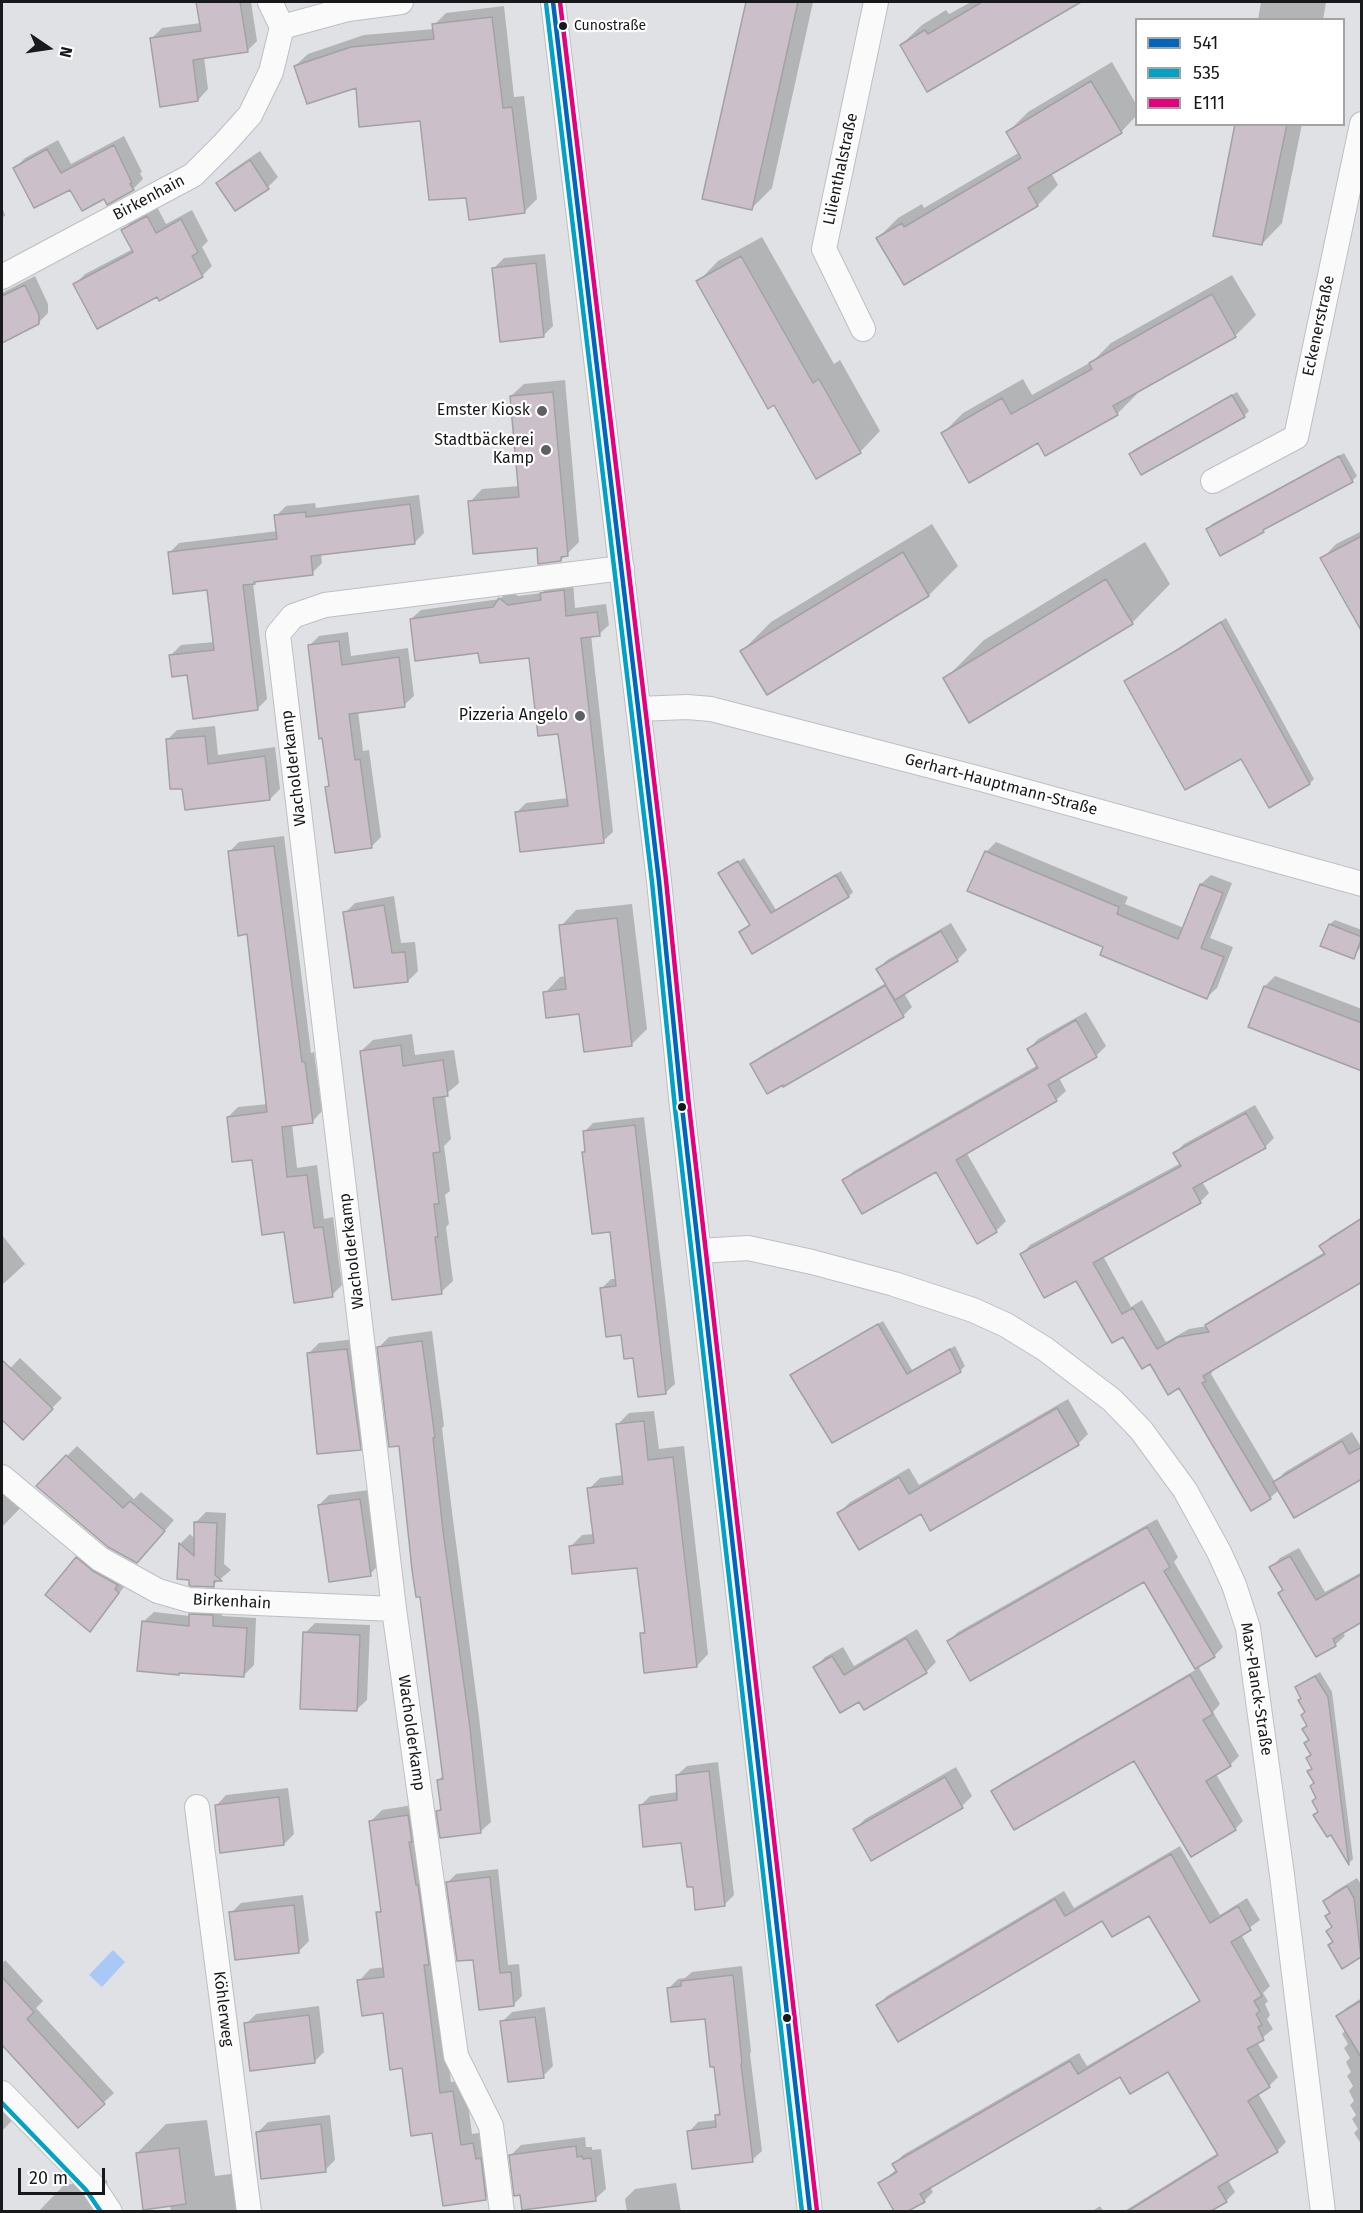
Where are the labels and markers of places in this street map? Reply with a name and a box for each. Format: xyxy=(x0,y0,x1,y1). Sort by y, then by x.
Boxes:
place label: Cunostraße xyxy=(574,18,646,34)
marker: Cunostraße xyxy=(557,20,569,32)
place label: Emster Kiosk xyxy=(437,401,530,421)
marker: Emster Kiosk xyxy=(535,404,549,418)
place label: Stadtbäckerei Kamp xyxy=(434,431,534,469)
marker: Stadtbäckerei Kamp xyxy=(539,443,553,457)
place label: Pizzeria Angelo xyxy=(459,706,568,726)
marker: Pizzeria Angelo xyxy=(573,709,587,723)
unlabelled marker xyxy=(676,1101,688,1113)
unlabelled marker xyxy=(781,2012,793,2024)

